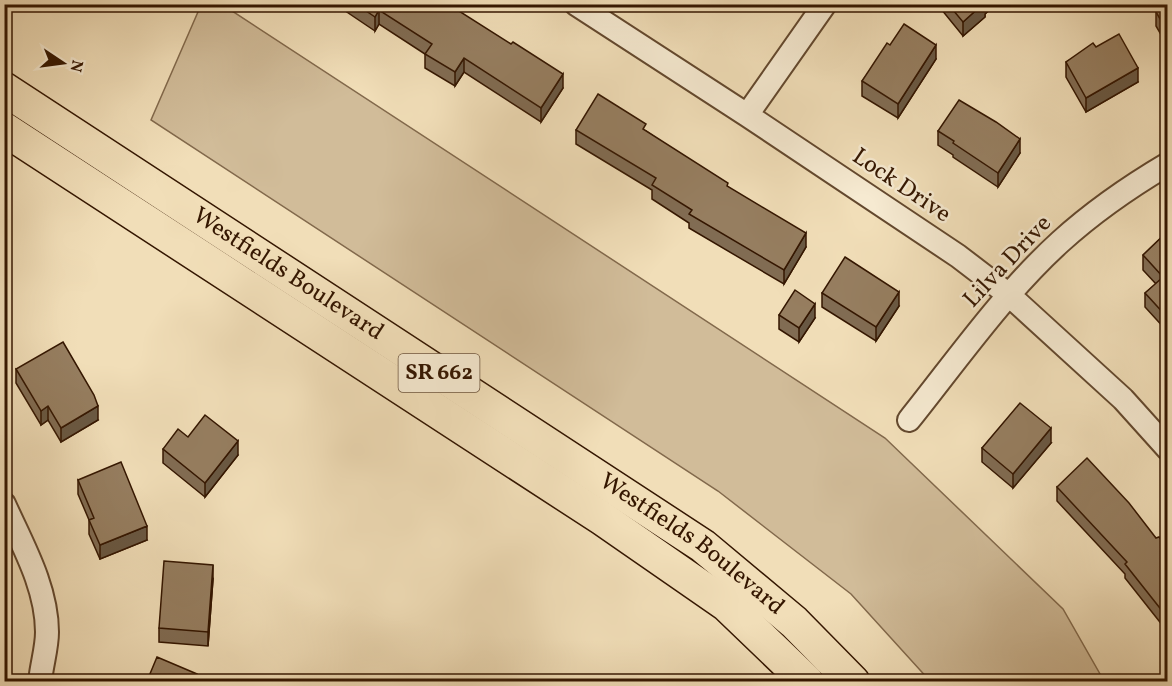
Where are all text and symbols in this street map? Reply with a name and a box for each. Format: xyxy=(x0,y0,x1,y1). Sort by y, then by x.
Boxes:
north arrow xyxy=(33,33,93,93)
text: N xyxy=(64,58,88,74)
street label: Lock Drive xyxy=(845,140,957,232)
street label: Westfields Boulevard xyxy=(185,199,390,350)
street label: Lilva Drive xyxy=(956,208,1060,316)
road number: SR 662 xyxy=(398,354,480,392)
street label: Westfields Boulevard xyxy=(592,465,791,624)

